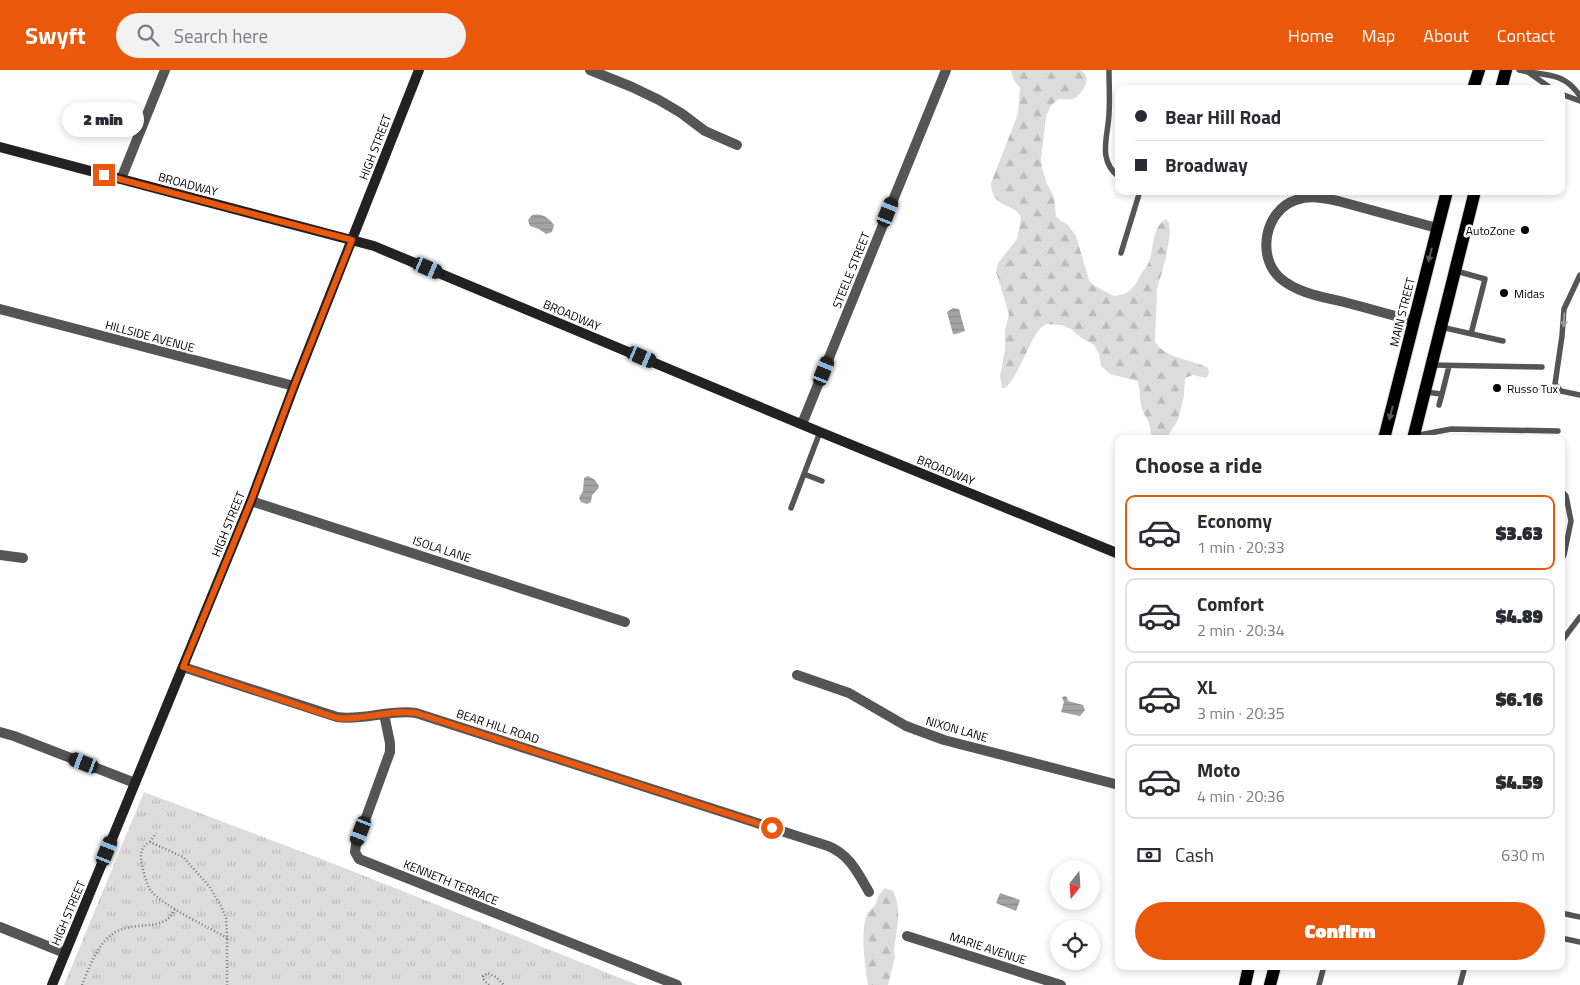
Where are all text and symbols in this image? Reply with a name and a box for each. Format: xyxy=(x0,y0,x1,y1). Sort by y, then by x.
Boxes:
search box xyxy=(116,13,466,58)
text: Swyft xyxy=(25,17,86,53)
icon: search xyxy=(134,21,162,49)
text: Search here xyxy=(174,21,268,50)
text: Home xyxy=(1288,22,1334,49)
text: Map xyxy=(1362,22,1395,49)
text: About xyxy=(1423,22,1469,49)
text: Contact xyxy=(1497,22,1555,49)
callout: 2 min xyxy=(63,102,145,138)
text: Bear Hill Road xyxy=(1165,102,1281,131)
text: 2 min xyxy=(83,107,123,131)
street label: HIGH STREET xyxy=(354,111,396,183)
text: Broadway xyxy=(1165,150,1248,179)
route end xyxy=(93,164,115,186)
street label: BROADWAY xyxy=(156,167,220,201)
car xyxy=(875,195,900,229)
place label: AutoZone xyxy=(1466,221,1515,240)
marker: AutoZone xyxy=(1519,224,1531,236)
street label: STEELE STREET xyxy=(827,228,875,311)
one-way arrow xyxy=(1426,248,1434,263)
car xyxy=(411,255,444,281)
street label: MAIN STREET xyxy=(1384,275,1420,349)
place label: Midas xyxy=(1514,284,1545,303)
marker: Midas xyxy=(1498,287,1510,299)
street label: BROADWAY xyxy=(540,294,604,336)
one-way arrow xyxy=(1559,313,1567,329)
street label: HILLSIDE AVENUE xyxy=(103,315,197,357)
car xyxy=(625,344,658,370)
car xyxy=(811,354,836,388)
place label: Russo Tux xyxy=(1507,379,1559,398)
marker: Russo Tux xyxy=(1491,382,1503,394)
one-way arrow xyxy=(1387,406,1395,421)
text: Choose a ride xyxy=(1135,448,1262,482)
street label: BROADWAY xyxy=(914,450,978,490)
street label: HIGH STREET xyxy=(206,488,250,560)
text: Economy xyxy=(1197,506,1272,535)
icon: car xyxy=(1137,510,1182,555)
text: $3.63 xyxy=(1496,518,1543,547)
street label: ISOLA LANE xyxy=(410,531,474,568)
text: 1 min · 20:33 xyxy=(1197,535,1285,559)
text: Comfort xyxy=(1197,589,1264,618)
icon: car xyxy=(1137,593,1182,638)
text: $4.89 xyxy=(1496,601,1543,630)
text: 2 min · 20:34 xyxy=(1197,618,1285,642)
text: XL xyxy=(1197,672,1217,701)
icon: car xyxy=(1137,676,1182,721)
text: $6.16 xyxy=(1496,684,1543,713)
text: 3 min · 20:35 xyxy=(1197,701,1285,725)
street label: BEAR HILL ROAD xyxy=(454,704,542,748)
street label: NIXON LANE xyxy=(924,711,991,747)
car xyxy=(67,751,100,775)
text: Moto xyxy=(1197,755,1240,784)
icon: car xyxy=(1137,759,1182,804)
text: $4.59 xyxy=(1496,767,1543,796)
text: 4 min · 20:36 xyxy=(1197,784,1285,808)
car xyxy=(348,814,373,848)
route start xyxy=(761,817,783,839)
car xyxy=(94,834,119,868)
text: Cash xyxy=(1175,840,1214,869)
icon: cash xyxy=(1135,841,1163,869)
text: 630 m xyxy=(1501,843,1545,867)
street label: KENNETH TERRACE xyxy=(401,854,502,910)
north arrow xyxy=(1050,860,1100,910)
map controls xyxy=(1050,860,1100,970)
street label: HIGH STREET xyxy=(46,877,90,948)
button: Confirm xyxy=(1135,902,1545,960)
button: locate xyxy=(1050,920,1100,970)
street label: MARIE AVENUE xyxy=(947,927,1029,969)

